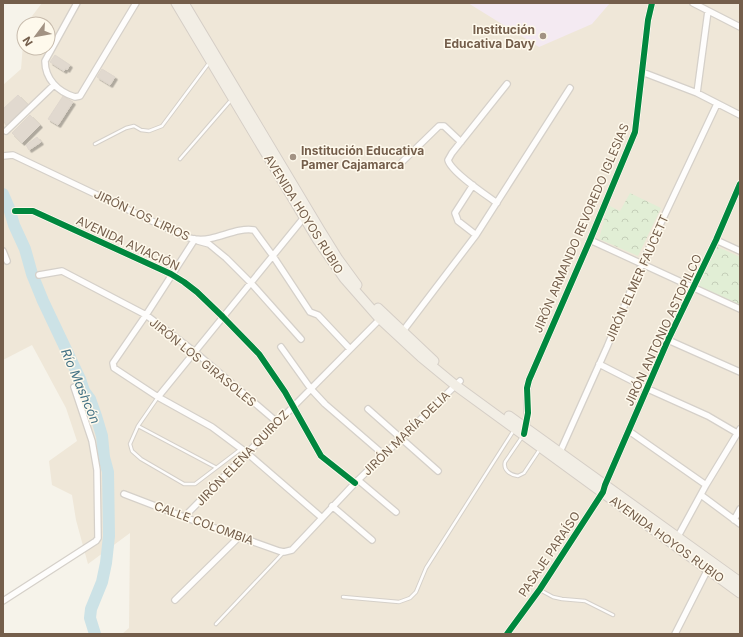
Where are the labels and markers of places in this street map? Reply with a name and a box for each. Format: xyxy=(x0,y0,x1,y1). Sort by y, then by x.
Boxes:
place label: Institución Educativa Davy xyxy=(444,22,536,51)
marker: Institución Educativa Davy xyxy=(538,31,548,41)
place label: Institución Educativa Pamer Cajamarca xyxy=(301,143,424,172)
marker: Institución Educativa Pamer Cajamarca xyxy=(288,152,298,162)

